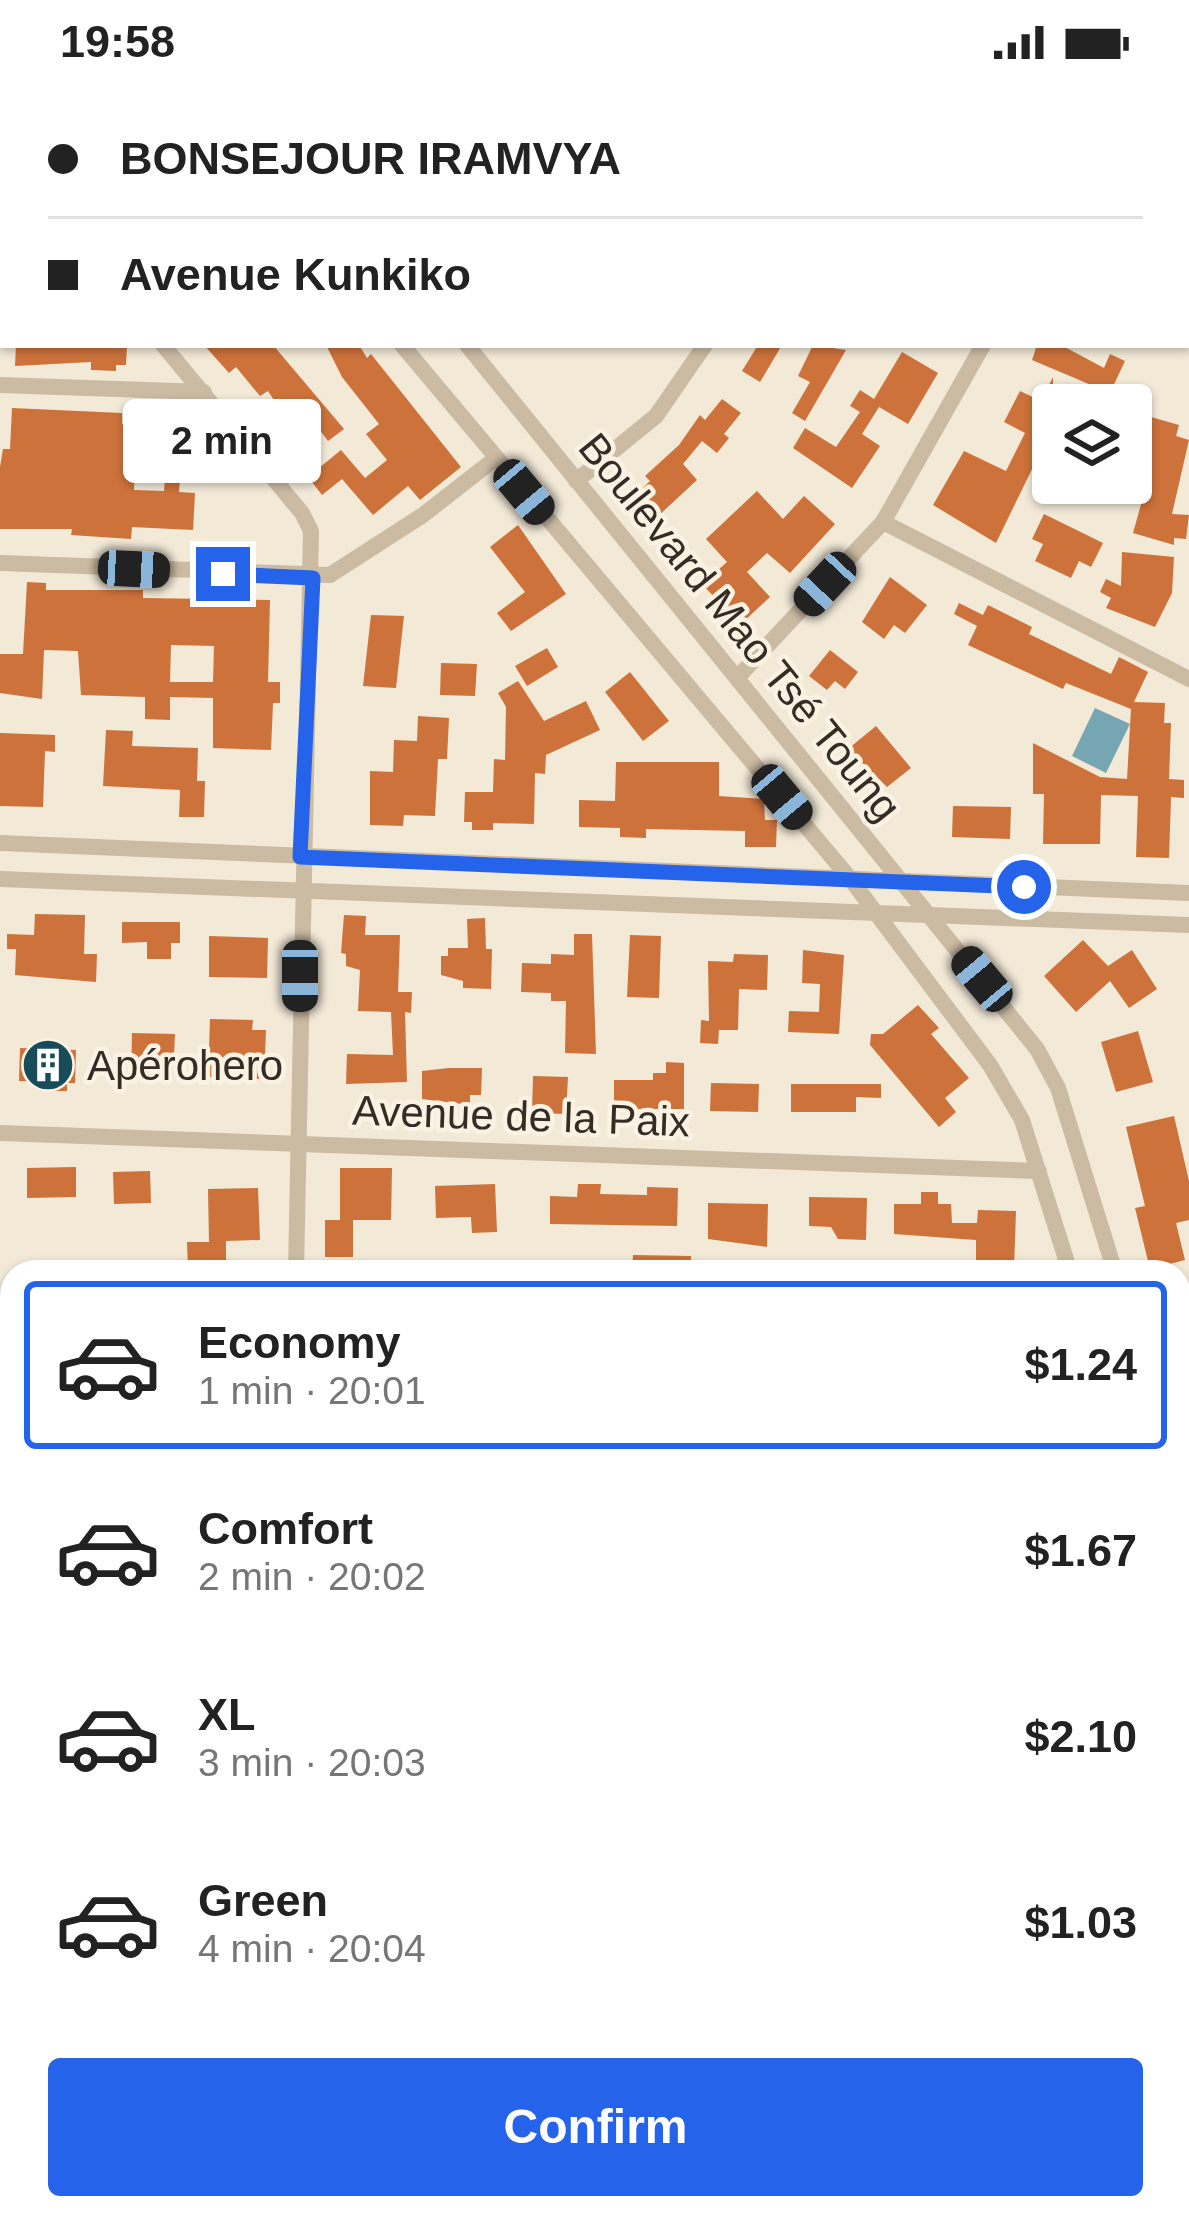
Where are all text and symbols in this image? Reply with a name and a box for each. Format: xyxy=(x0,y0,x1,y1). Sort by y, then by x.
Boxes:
text: 19:58 xyxy=(60,16,175,67)
text: BONSEJOUR IRAMVYA xyxy=(120,133,621,184)
text: Avenue Kunkiko xyxy=(120,249,471,300)
map controls xyxy=(1032,384,1152,504)
button: layers xyxy=(1032,384,1152,504)
callout: 2 min xyxy=(124,400,322,484)
text: 2 min xyxy=(171,419,273,462)
street label: Boulevard Mao Tsé Toung xyxy=(569,424,911,830)
car xyxy=(487,453,561,531)
car xyxy=(787,545,863,623)
route end xyxy=(196,547,250,601)
car xyxy=(97,549,171,589)
car xyxy=(745,758,819,836)
route start xyxy=(997,860,1051,914)
car xyxy=(282,940,318,1012)
car xyxy=(945,940,1019,1018)
building icon: Apérohero xyxy=(20,1037,76,1093)
place label: Apérohero xyxy=(87,1042,283,1089)
street label: Avenue de la Paix xyxy=(351,1087,691,1145)
icon: car xyxy=(54,1311,162,1419)
text: Economy xyxy=(198,1317,401,1368)
text: $1.24 xyxy=(1024,1339,1137,1390)
text: 1 min · 20:01 xyxy=(198,1369,426,1412)
icon: car xyxy=(54,1497,162,1605)
text: Comfort xyxy=(198,1503,373,1554)
text: $1.67 xyxy=(1024,1525,1137,1576)
text: 2 min · 20:02 xyxy=(198,1555,426,1598)
icon: car xyxy=(54,1683,162,1791)
text: XL xyxy=(198,1689,256,1740)
text: $2.10 xyxy=(1024,1711,1137,1762)
text: 3 min · 20:03 xyxy=(198,1741,426,1784)
icon: car xyxy=(54,1869,162,1977)
text: Green xyxy=(198,1875,328,1926)
text: $1.03 xyxy=(1024,1897,1137,1948)
text: 4 min · 20:04 xyxy=(198,1927,426,1970)
button: Confirm xyxy=(48,2058,1143,2196)

